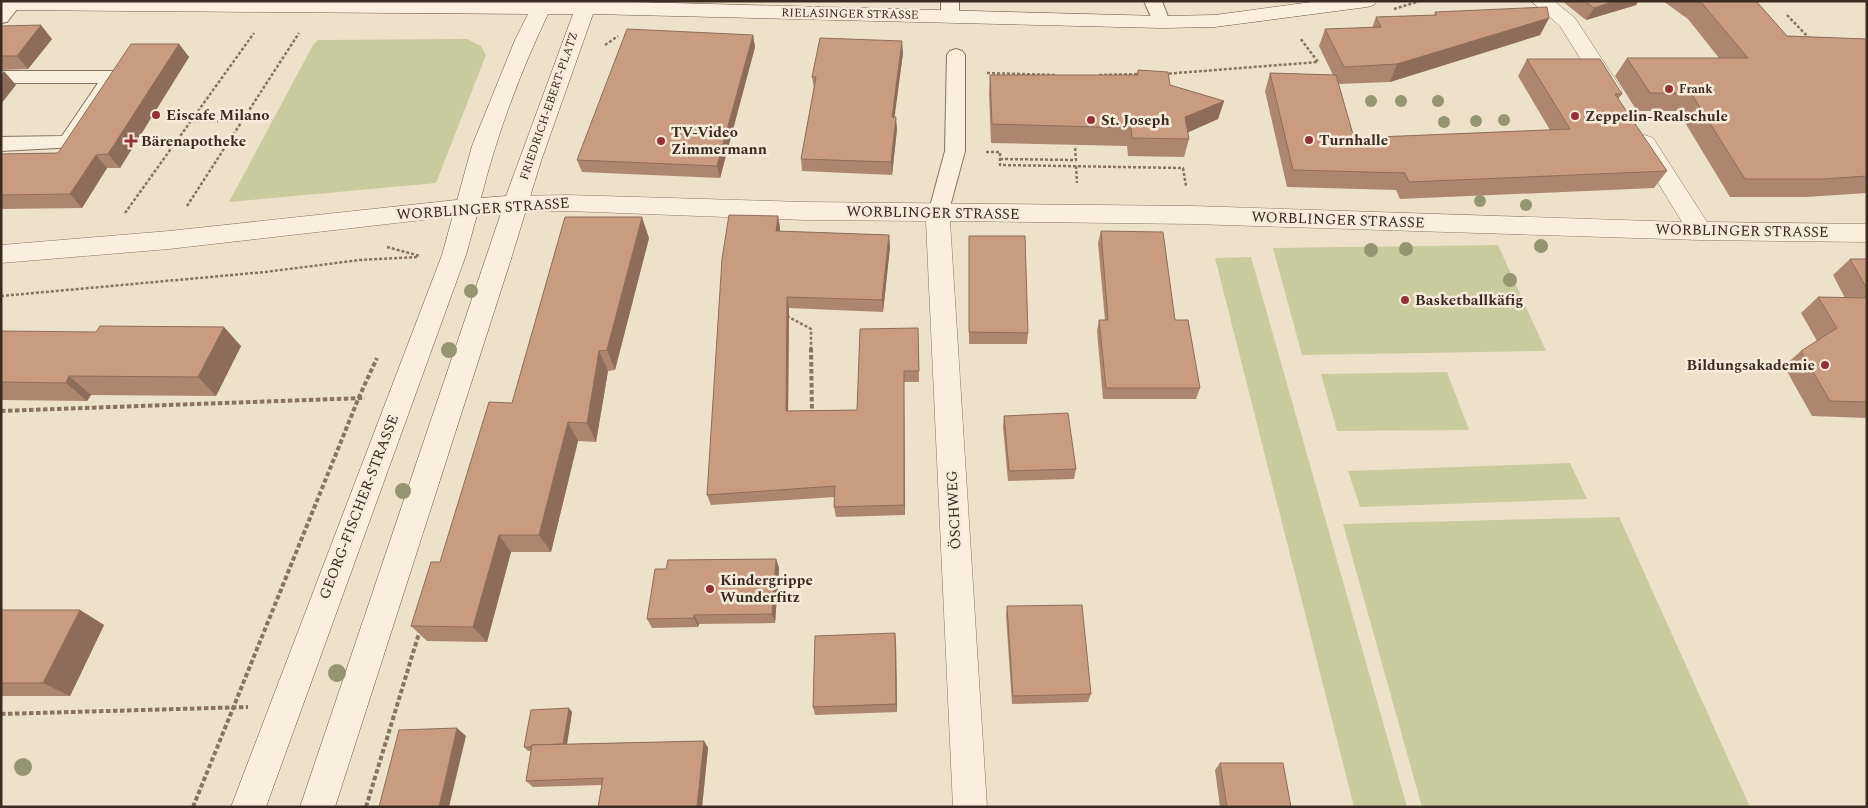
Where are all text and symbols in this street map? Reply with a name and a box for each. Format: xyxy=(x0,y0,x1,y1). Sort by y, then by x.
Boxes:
street label: RIELASINGER STRASSE xyxy=(781,3,919,25)
street label: FRIEDRICH-EBERT-PLATZ xyxy=(515,29,583,183)
place label: Frank xyxy=(1679,80,1713,99)
marker: Frank xyxy=(1663,83,1675,95)
place label: Eiscafe Milano xyxy=(166,104,269,127)
place label: Zeppelin-Realschule xyxy=(1585,105,1728,128)
marker: Eiscafe Milano xyxy=(150,109,162,121)
place label: St. Joseph xyxy=(1101,109,1170,132)
marker: Zeppelin-Realschule xyxy=(1569,110,1581,122)
marker: St. Joseph xyxy=(1085,114,1097,126)
place label: TV-Video Zimmermann xyxy=(671,121,767,161)
place label: Turnhalle xyxy=(1319,129,1388,152)
place label: Bärenapotheke xyxy=(141,130,246,153)
marker: Turnhalle xyxy=(1303,134,1315,146)
marker: Bärenapotheke xyxy=(125,135,137,147)
marker: TV-Video Zimmermann xyxy=(655,135,667,147)
street label: WORBLINGER STRASSE xyxy=(396,191,570,227)
street label: WORBLINGER STRASSE xyxy=(846,200,1020,226)
street label: WORBLINGER STRASSE xyxy=(1251,205,1425,235)
street label: WORBLINGER STRASSE xyxy=(1655,218,1829,244)
place label: Basketballkäfig xyxy=(1415,289,1523,312)
marker: Basketballkäfig xyxy=(1399,294,1411,306)
place label: Bildungsakademie xyxy=(1687,354,1815,377)
marker: Bildungsakademie xyxy=(1819,359,1831,371)
street label: GEORG-FISCHER-STRASSE xyxy=(313,411,405,603)
street label: ÖSCHWEG xyxy=(940,470,968,550)
place label: Kindergrippe Wunderfitz xyxy=(720,569,813,609)
marker: Kindergrippe Wunderfitz xyxy=(704,583,716,595)

